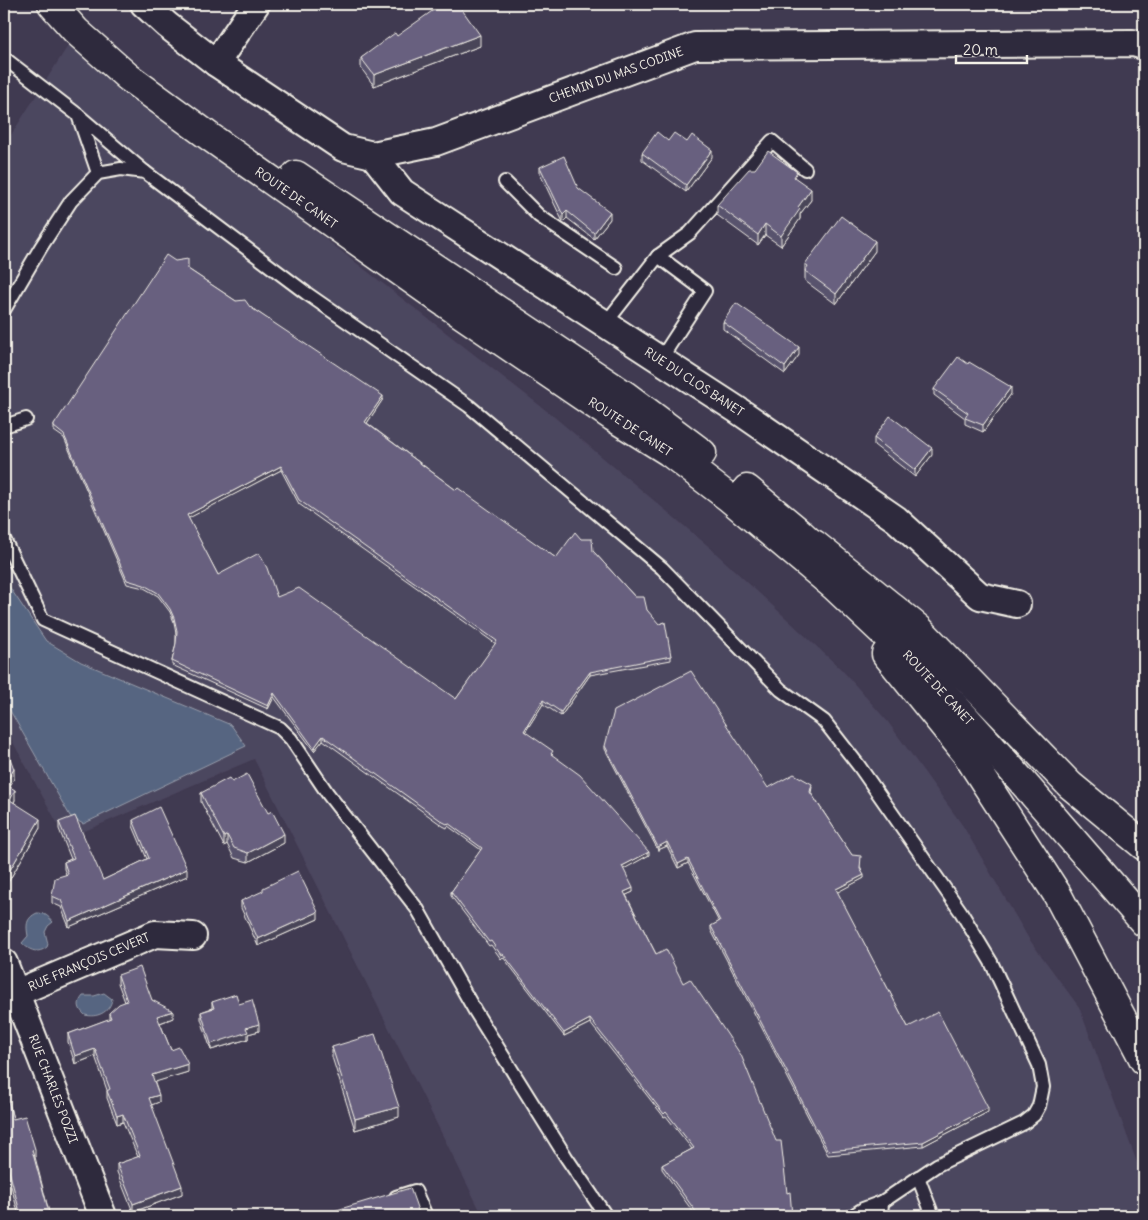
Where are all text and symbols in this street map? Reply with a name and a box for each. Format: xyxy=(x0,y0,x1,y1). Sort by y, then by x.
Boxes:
scale bar xyxy=(956,32,1027,64)
text: 20 m xyxy=(963,40,998,59)
street label: CHEMIN DU MAS CODINE xyxy=(547,43,685,106)
street label: ROUTE DE CANET xyxy=(252,164,340,232)
street label: RUE DU CLOS BANET xyxy=(642,344,747,419)
street label: ROUTE DE CANET xyxy=(586,394,675,459)
street label: ROUTE DE CANET xyxy=(900,647,977,728)
street label: RUE FRANÇOIS CEVERT xyxy=(26,929,152,994)
street label: RUE CHARLES POZZI xyxy=(26,1032,81,1146)

